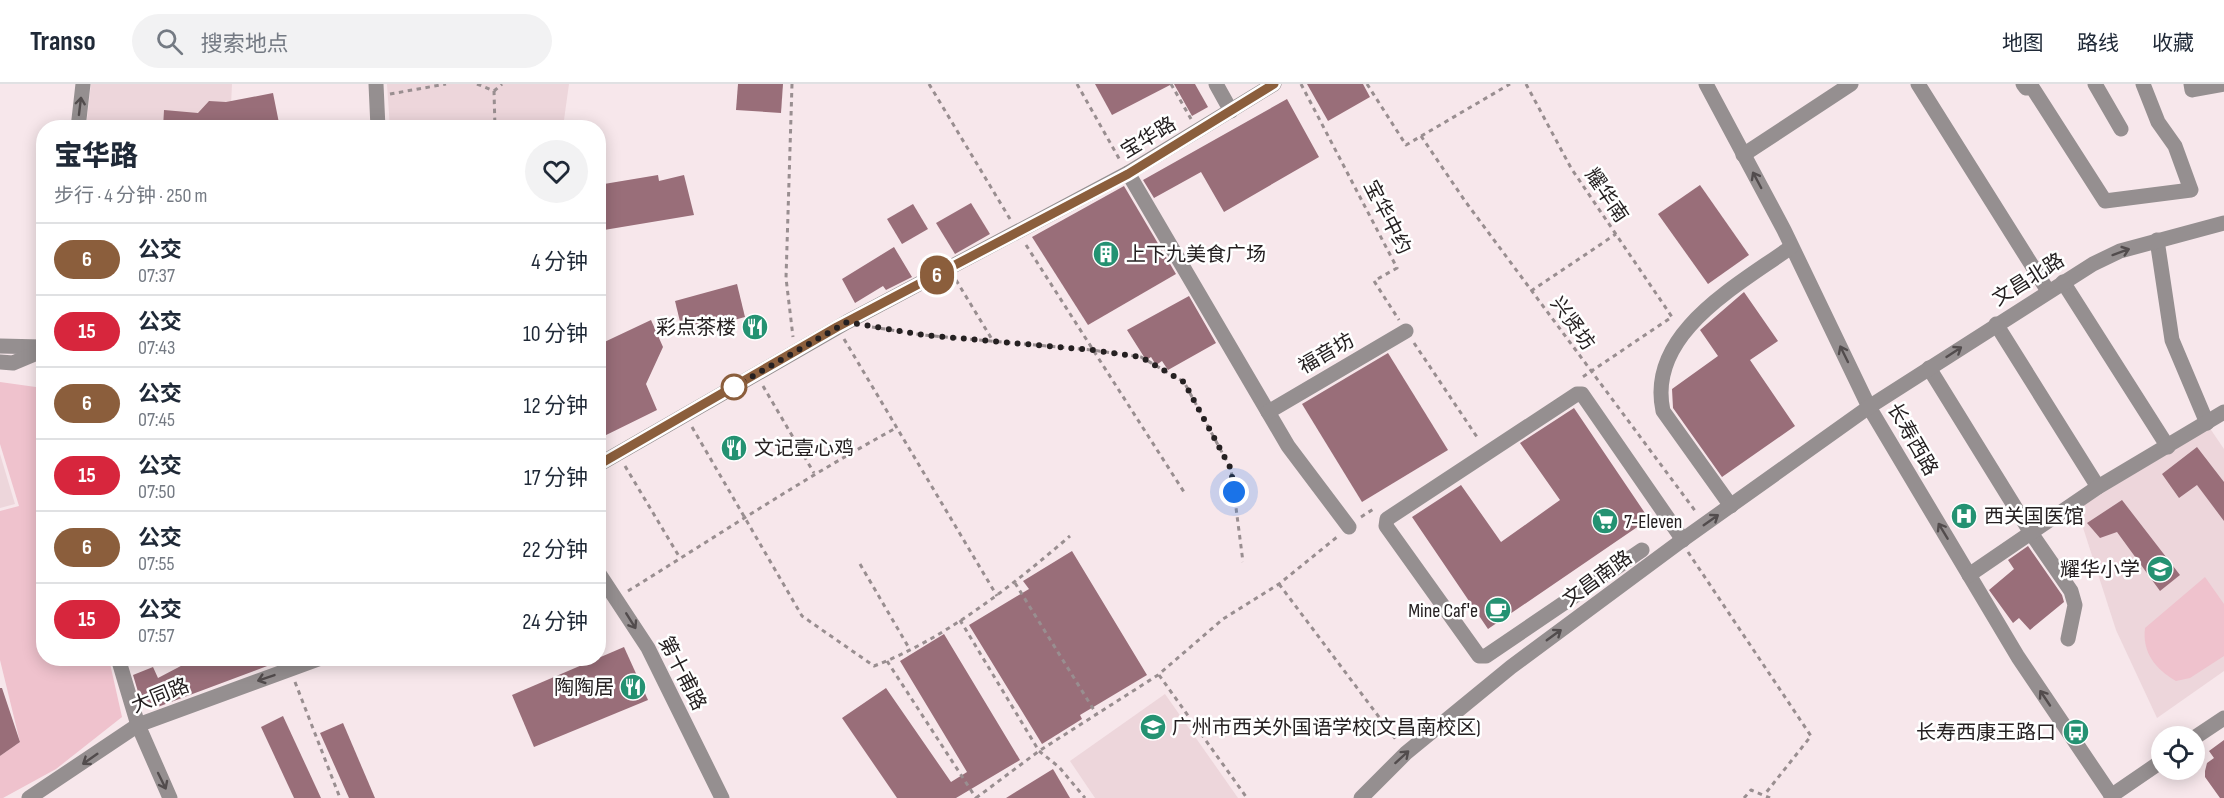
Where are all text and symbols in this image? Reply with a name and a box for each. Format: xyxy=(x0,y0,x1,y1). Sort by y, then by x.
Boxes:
search box xyxy=(132,14,552,68)
text: Transo xyxy=(30,25,96,58)
icon: search xyxy=(153,25,186,58)
text: 搜索地点 xyxy=(201,31,289,58)
text: 地图 xyxy=(2002,31,2044,56)
text: 路线 xyxy=(2077,31,2119,56)
text: 收藏 xyxy=(2152,31,2194,56)
one-way arrow xyxy=(75,96,86,116)
street label: 宝华路 xyxy=(1117,112,1180,164)
text: 宝华路 xyxy=(54,140,138,173)
button: heart xyxy=(525,140,588,203)
street label: 耀华南 xyxy=(1579,164,1633,227)
one-way arrow xyxy=(1750,171,1762,189)
street label: 宝华中约 xyxy=(1358,176,1416,259)
text: 步行 · 4 分钟 · 250 m xyxy=(54,184,207,208)
text: 公交 xyxy=(138,237,182,264)
building icon: 上下九美食广场 xyxy=(1091,239,1121,269)
place label: 上下九美食广场 xyxy=(1126,243,1266,267)
one-way arrow xyxy=(2111,246,2130,257)
text: 6 xyxy=(82,247,92,272)
street label: 文昌北路 xyxy=(1988,248,2069,311)
text: 4 分钟 xyxy=(531,249,588,276)
line badge: 6 xyxy=(918,256,956,294)
text: 6 xyxy=(932,263,942,288)
text: 07:37 xyxy=(138,264,175,288)
street label: 兴贤坊 xyxy=(1545,292,1600,355)
text: 公交 xyxy=(138,309,182,336)
restaurant icon: 彩点茶楼 xyxy=(740,312,770,342)
place label: 彩点茶楼 xyxy=(656,316,736,340)
text: 15 xyxy=(78,319,96,344)
text: 10 分钟 xyxy=(523,321,588,348)
street label: 福音坊 xyxy=(1295,328,1358,379)
text: 07:43 xyxy=(138,336,175,360)
one-way arrow xyxy=(1837,345,1849,363)
one-way arrow xyxy=(1945,345,1962,358)
unlabelled marker xyxy=(721,374,747,400)
text: 公交 xyxy=(138,381,182,408)
text: 6 xyxy=(82,391,92,416)
text: 12 分钟 xyxy=(523,393,588,420)
street label: 长寿西路 xyxy=(1882,399,1943,480)
text: 07:45 xyxy=(138,408,175,432)
restaurant icon: 文记壹心鸡 xyxy=(719,433,749,463)
place label: 文记壹心鸡 xyxy=(754,437,854,461)
text: 公交 xyxy=(138,453,182,480)
text: 15 xyxy=(78,463,96,488)
text: 17 分钟 xyxy=(524,465,588,492)
your location xyxy=(1219,477,1249,507)
text: 07:50 xyxy=(138,480,175,504)
hospital icon: 西关国医馆 xyxy=(1949,501,1979,531)
place label: 西关国医馆 xyxy=(1984,505,2084,529)
supermarket icon: 7-Eleven xyxy=(1590,506,1620,536)
place label: 7-Eleven xyxy=(1624,510,1682,534)
one-way arrow xyxy=(1703,514,1719,526)
one-way arrow xyxy=(1937,523,1949,540)
text: 公交 xyxy=(138,525,182,552)
text: 6 xyxy=(82,535,92,560)
text: 22 分钟 xyxy=(522,537,588,564)
street label: 文昌南路 xyxy=(1558,546,1637,612)
text: 07:55 xyxy=(138,552,175,576)
school or university icon: 耀华小学 xyxy=(2145,554,2175,584)
place label: 耀华小学 xyxy=(2060,558,2140,582)
cafe icon: Mine Caf'e xyxy=(1483,595,1513,625)
text: 公交 xyxy=(138,597,182,624)
place label: Mine Caf'e xyxy=(1408,599,1478,623)
text: 15 xyxy=(78,607,96,632)
text: 24 分钟 xyxy=(522,609,588,636)
one-way arrow xyxy=(625,612,637,628)
text: 07:57 xyxy=(138,624,174,648)
one-way arrow xyxy=(1545,628,1561,641)
street label: 第十甫路 xyxy=(653,632,711,715)
restaurant icon: 陶陶居 xyxy=(618,672,648,702)
street label: 大同路 xyxy=(128,674,193,718)
one-way arrow xyxy=(257,674,276,685)
place label: 陶陶居 xyxy=(554,676,614,700)
one-way arrow xyxy=(2039,690,2051,706)
school or university icon: 广州市西关外国语学校(文昌南校区) xyxy=(1138,712,1168,742)
place label: 广州市西关外国语学校(文昌南校区) xyxy=(1172,716,1481,740)
bus stop icon: 长寿西康王路口 xyxy=(2061,717,2091,747)
place label: 长寿西康王路口 xyxy=(1916,721,2056,745)
map controls xyxy=(2151,726,2205,780)
button: locate xyxy=(2151,726,2205,780)
one-way arrow xyxy=(1394,750,1409,764)
one-way arrow xyxy=(82,753,98,765)
one-way arrow xyxy=(157,772,169,790)

